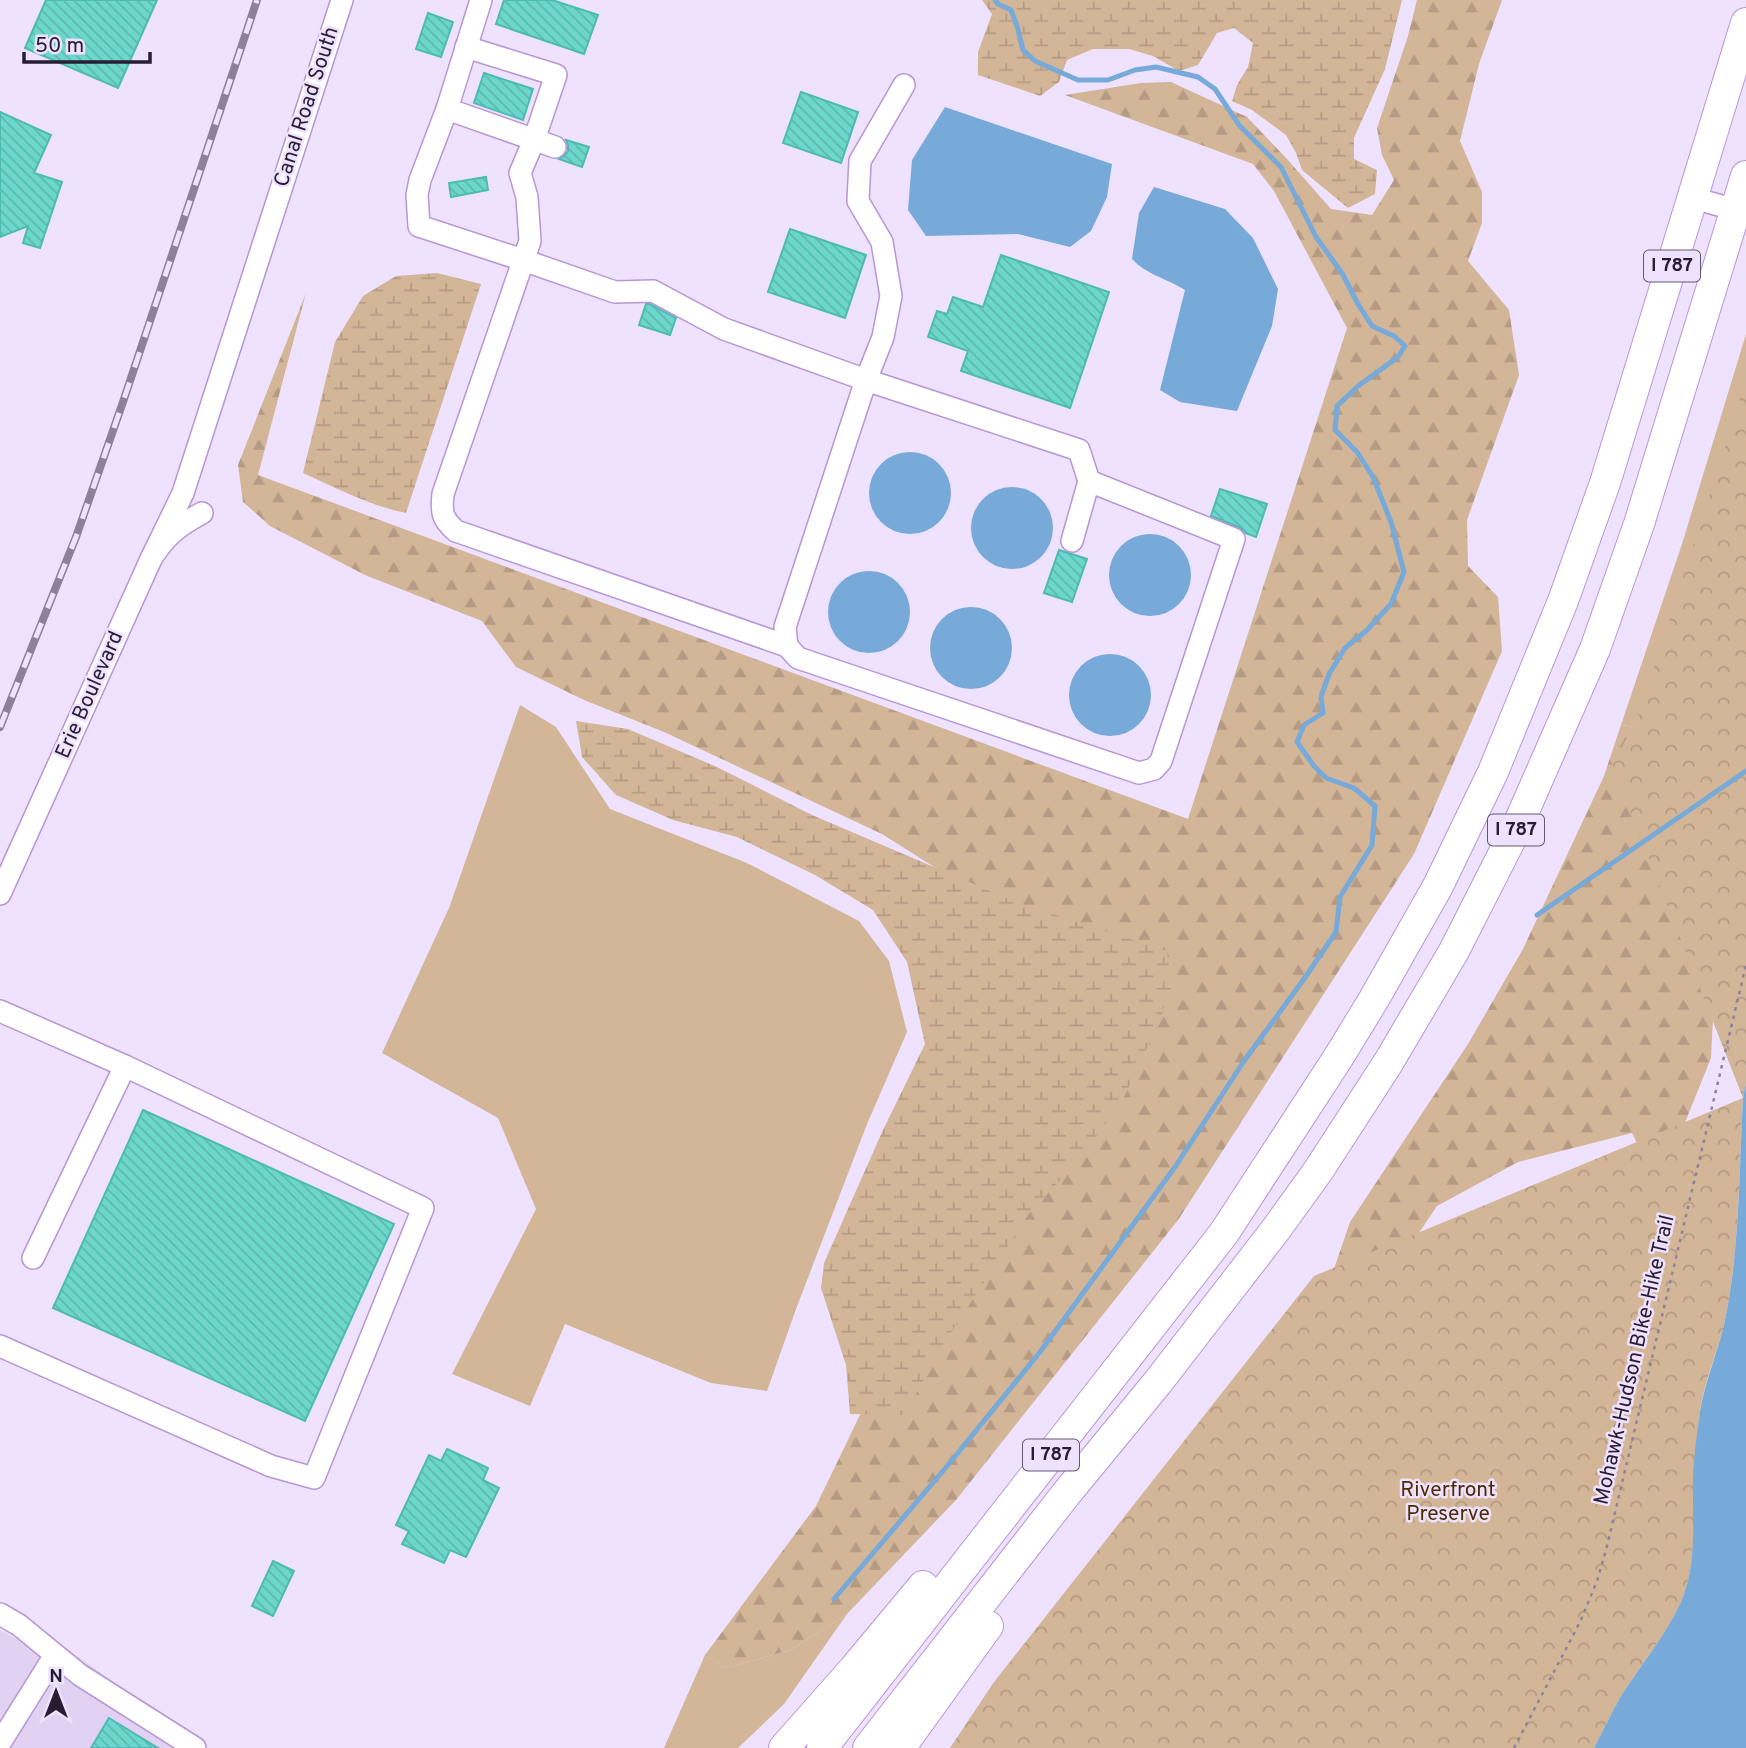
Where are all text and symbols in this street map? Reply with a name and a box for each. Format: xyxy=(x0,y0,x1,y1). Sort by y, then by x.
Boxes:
scale bar xyxy=(24,21,150,65)
street label: Canal Road South xyxy=(268,23,346,191)
text: 50 m xyxy=(35,33,84,60)
road number: I 787 xyxy=(1644,250,1700,282)
street label: Erie Boulevard xyxy=(50,627,130,763)
road number: I 787 xyxy=(1488,814,1544,846)
street label: Mohawk-Hudson Bike-Hike Trail xyxy=(1588,1212,1682,1508)
road number: I 787 xyxy=(1023,1440,1079,1470)
park label: Riverfront Preserve xyxy=(1400,1477,1496,1528)
north arrow xyxy=(21,1657,91,1727)
text: N xyxy=(49,1665,63,1689)

